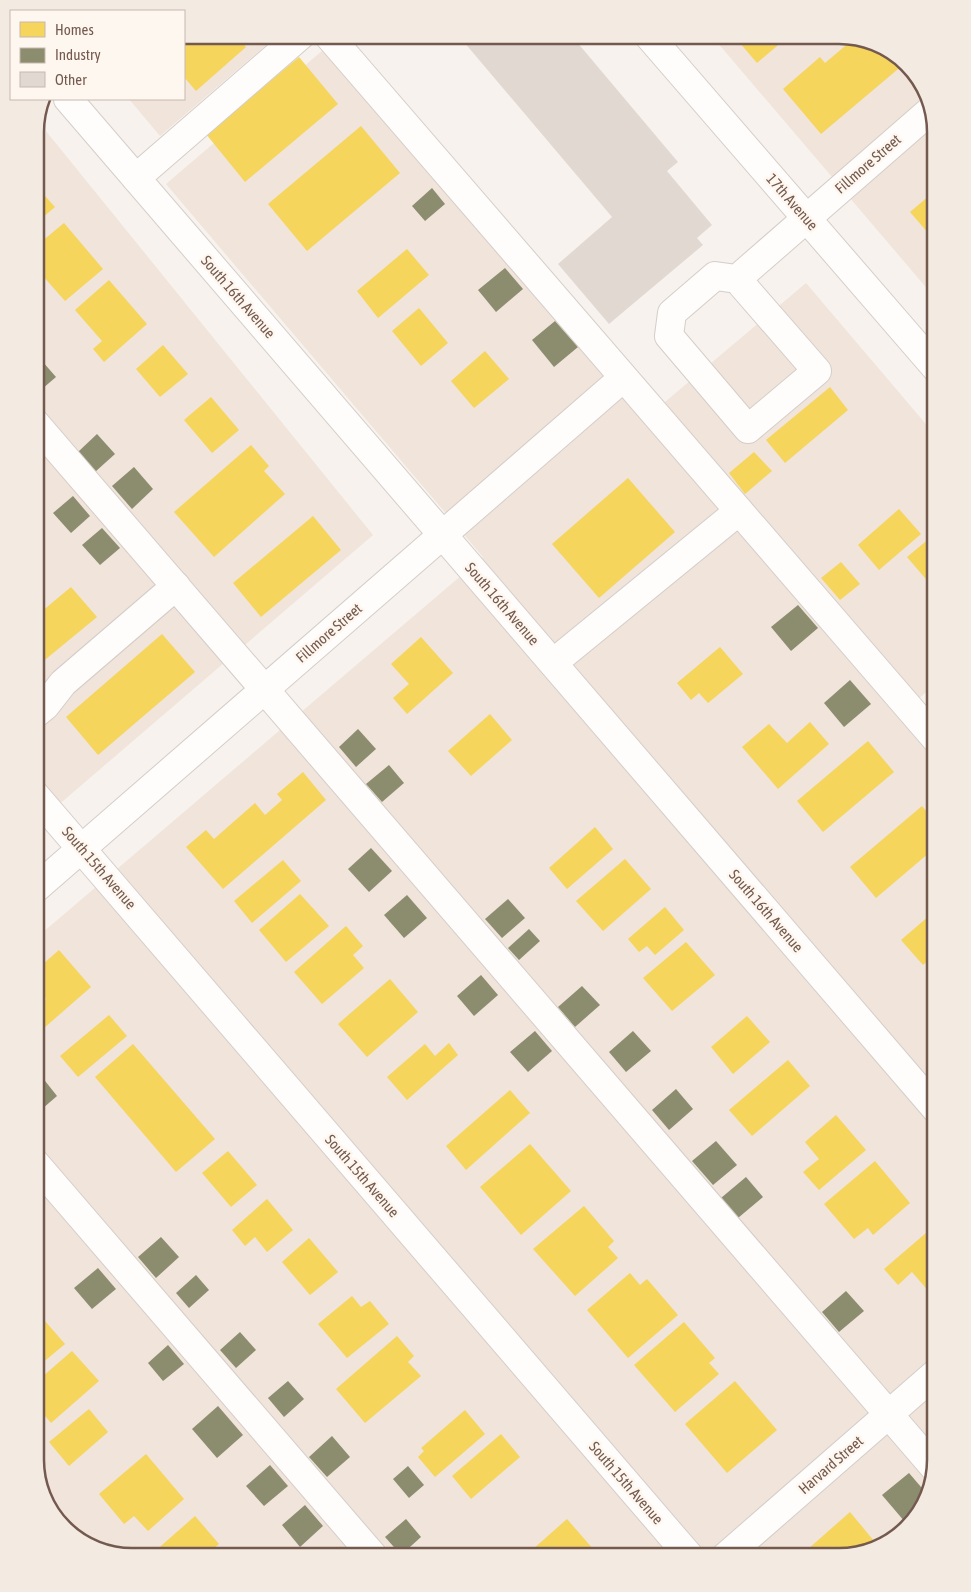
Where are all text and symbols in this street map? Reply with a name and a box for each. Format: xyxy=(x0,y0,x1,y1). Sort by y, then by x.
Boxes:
legend xyxy=(10,10,185,100)
text: Homes xyxy=(55,21,94,38)
text: Industry xyxy=(55,46,101,63)
text: Other xyxy=(55,71,87,88)
street label: Fillmore Street xyxy=(831,130,904,197)
street label: 17th Avenue xyxy=(763,170,822,234)
street label: South 16th Avenue xyxy=(198,252,279,341)
street label: South 16th Avenue xyxy=(462,559,543,648)
street label: Fillmore Street xyxy=(292,599,365,666)
street label: South 15th Avenue xyxy=(59,823,140,912)
street label: South 16th Avenue xyxy=(726,866,807,955)
street label: South 15th Avenue xyxy=(322,1131,403,1220)
street label: Harvard Street xyxy=(795,1432,866,1497)
street label: South 15th Avenue xyxy=(586,1438,667,1527)

